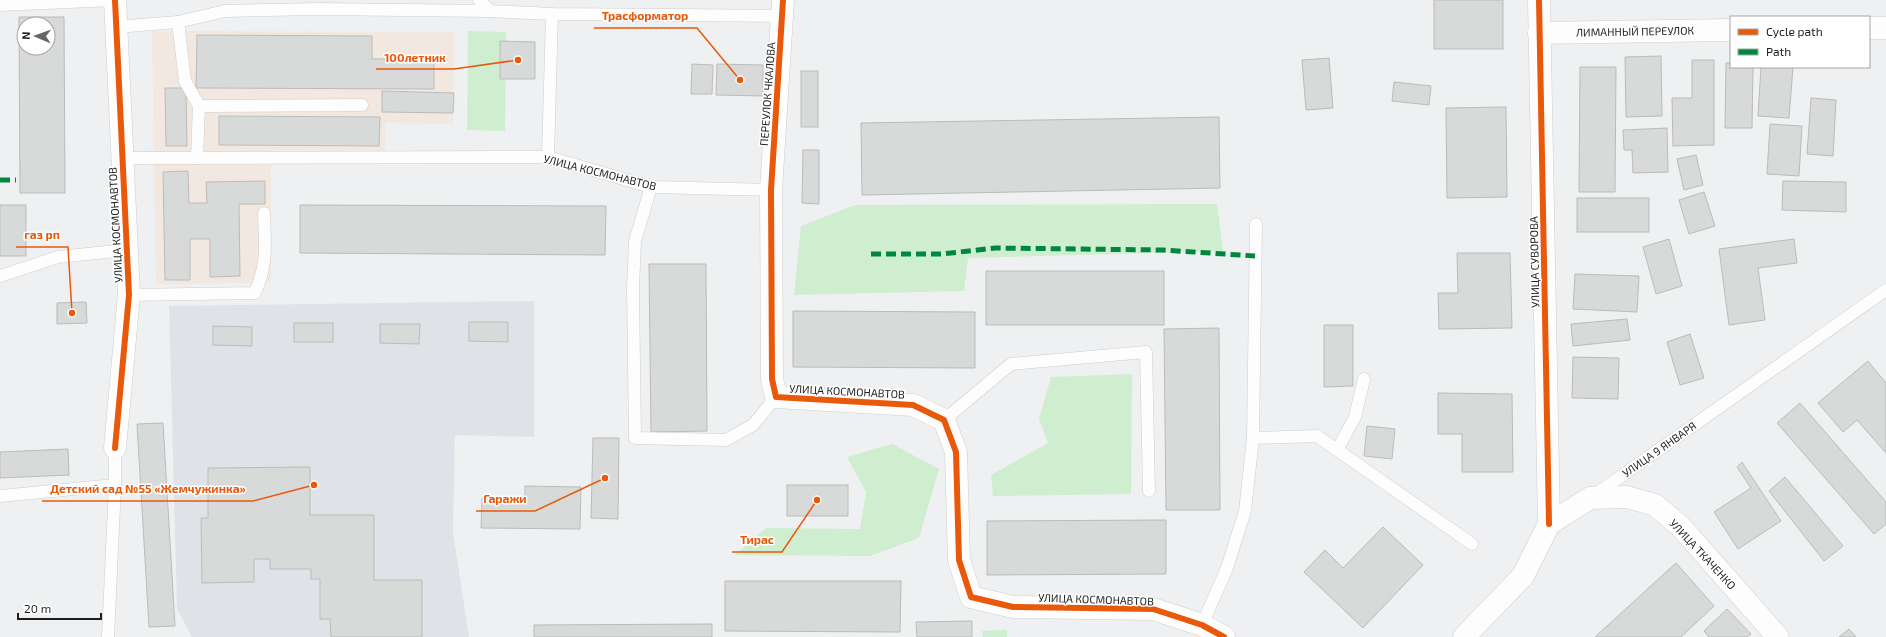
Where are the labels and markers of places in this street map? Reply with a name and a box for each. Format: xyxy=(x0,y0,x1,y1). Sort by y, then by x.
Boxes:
callout: Трасформатор xyxy=(594,4,697,28)
callout: 100летник xyxy=(376,45,454,69)
callout: газ рп xyxy=(16,223,68,247)
callout: Детский сад №55 «Жемчужинка» xyxy=(42,477,253,501)
callout: Гаражи xyxy=(476,487,535,511)
callout: Тирас xyxy=(732,528,782,552)

